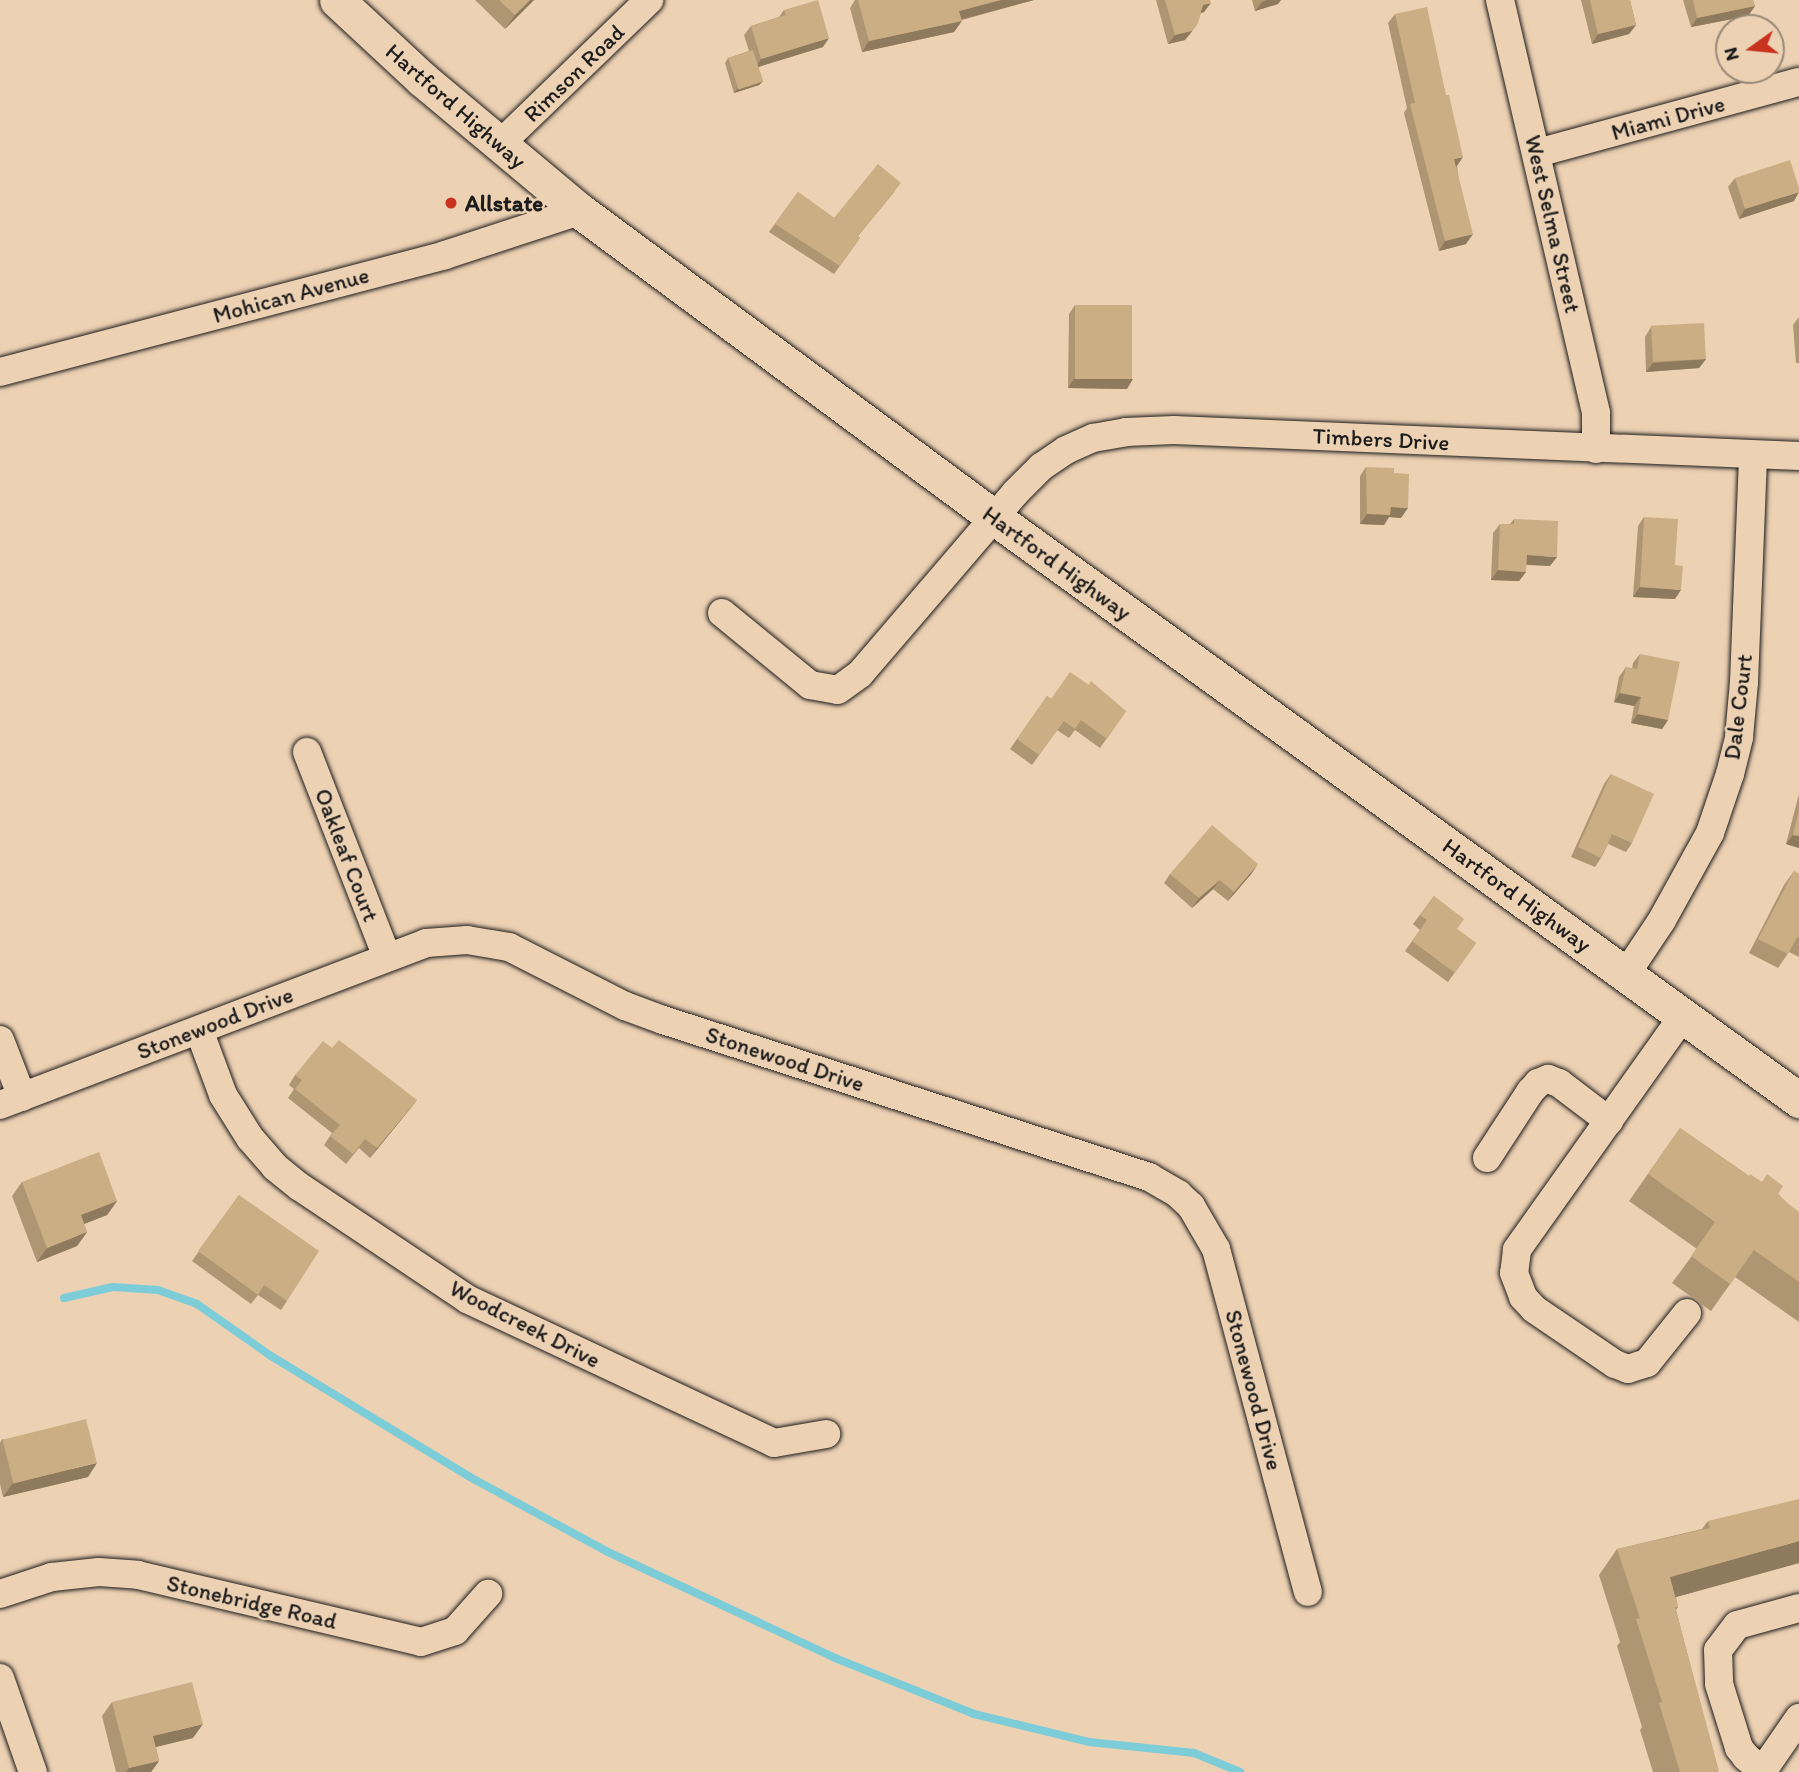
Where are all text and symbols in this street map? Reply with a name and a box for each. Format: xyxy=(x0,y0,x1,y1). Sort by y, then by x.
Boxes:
north arrow xyxy=(1715,14,1785,84)
street label: Rimson Road xyxy=(518,18,630,128)
street label: Hartford Highway xyxy=(381,38,531,174)
text: N xyxy=(1718,45,1744,63)
street label: Miami Drive xyxy=(1608,89,1728,147)
street label: West Selma Street xyxy=(1519,133,1587,315)
place label: Allstate xyxy=(465,189,543,217)
marker: Allstate xyxy=(443,195,459,211)
street label: Mohican Avenue xyxy=(210,261,372,329)
street label: Timbers Drive xyxy=(1312,422,1450,456)
street label: Hartford Highway xyxy=(978,500,1136,626)
street label: Dale Court xyxy=(1718,652,1758,762)
street label: Oakleaf Court xyxy=(309,784,385,926)
street label: Hartford Highway xyxy=(1438,832,1596,958)
street label: Stonewood Drive xyxy=(133,980,297,1066)
street label: Stonewood Drive xyxy=(702,1020,868,1098)
street label: Woodcreek Drive xyxy=(445,1274,605,1374)
street label: Stonewood Drive xyxy=(1219,1307,1289,1473)
street label: Stonebridge Road xyxy=(164,1569,340,1635)

